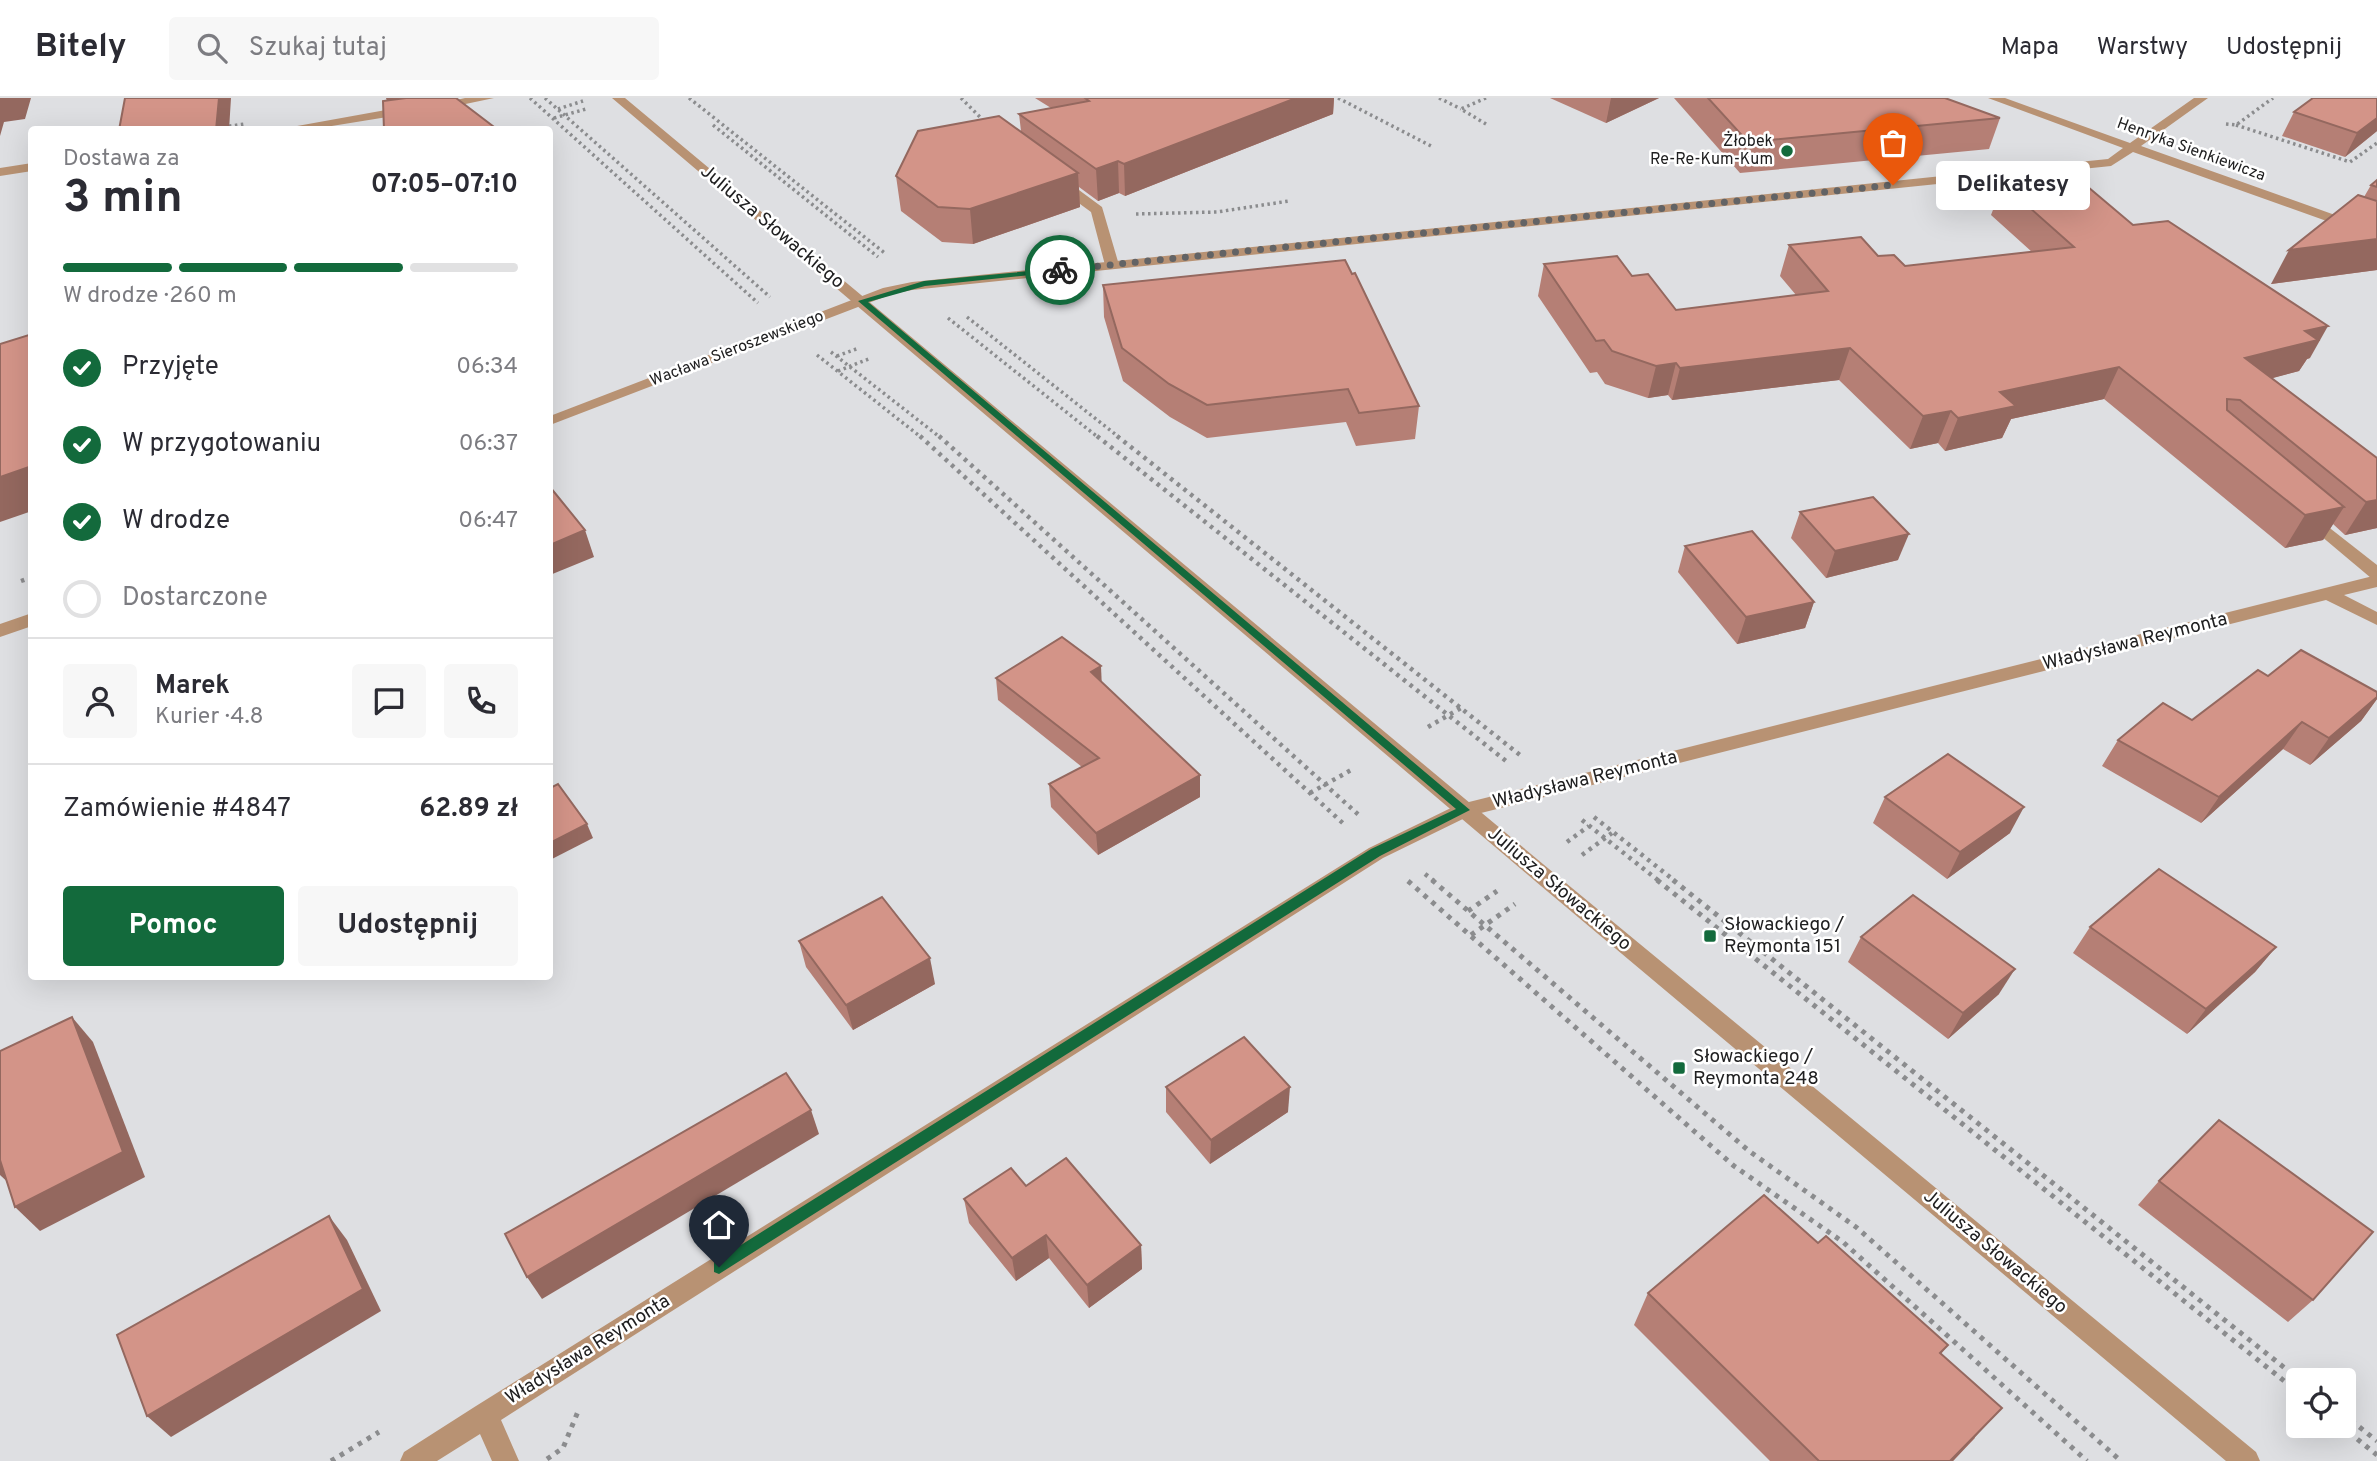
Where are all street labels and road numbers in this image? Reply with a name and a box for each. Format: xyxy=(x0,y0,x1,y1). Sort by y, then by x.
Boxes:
street label: Henryka Sienkiewicza xyxy=(2114,114,2268,186)
street label: Juliusza Słowackiego xyxy=(695,160,849,294)
street label: Wacława Sieroszewskiego xyxy=(647,307,827,391)
street label: Władysława Reymonta xyxy=(2040,607,2230,677)
street label: Władysława Reymonta xyxy=(1490,745,1680,815)
street label: Juliusza Słowackiego xyxy=(1482,822,1636,956)
street label: Juliusza Słowackiego xyxy=(1918,1185,2072,1319)
street label: Władysława Reymonta xyxy=(501,1290,675,1410)

